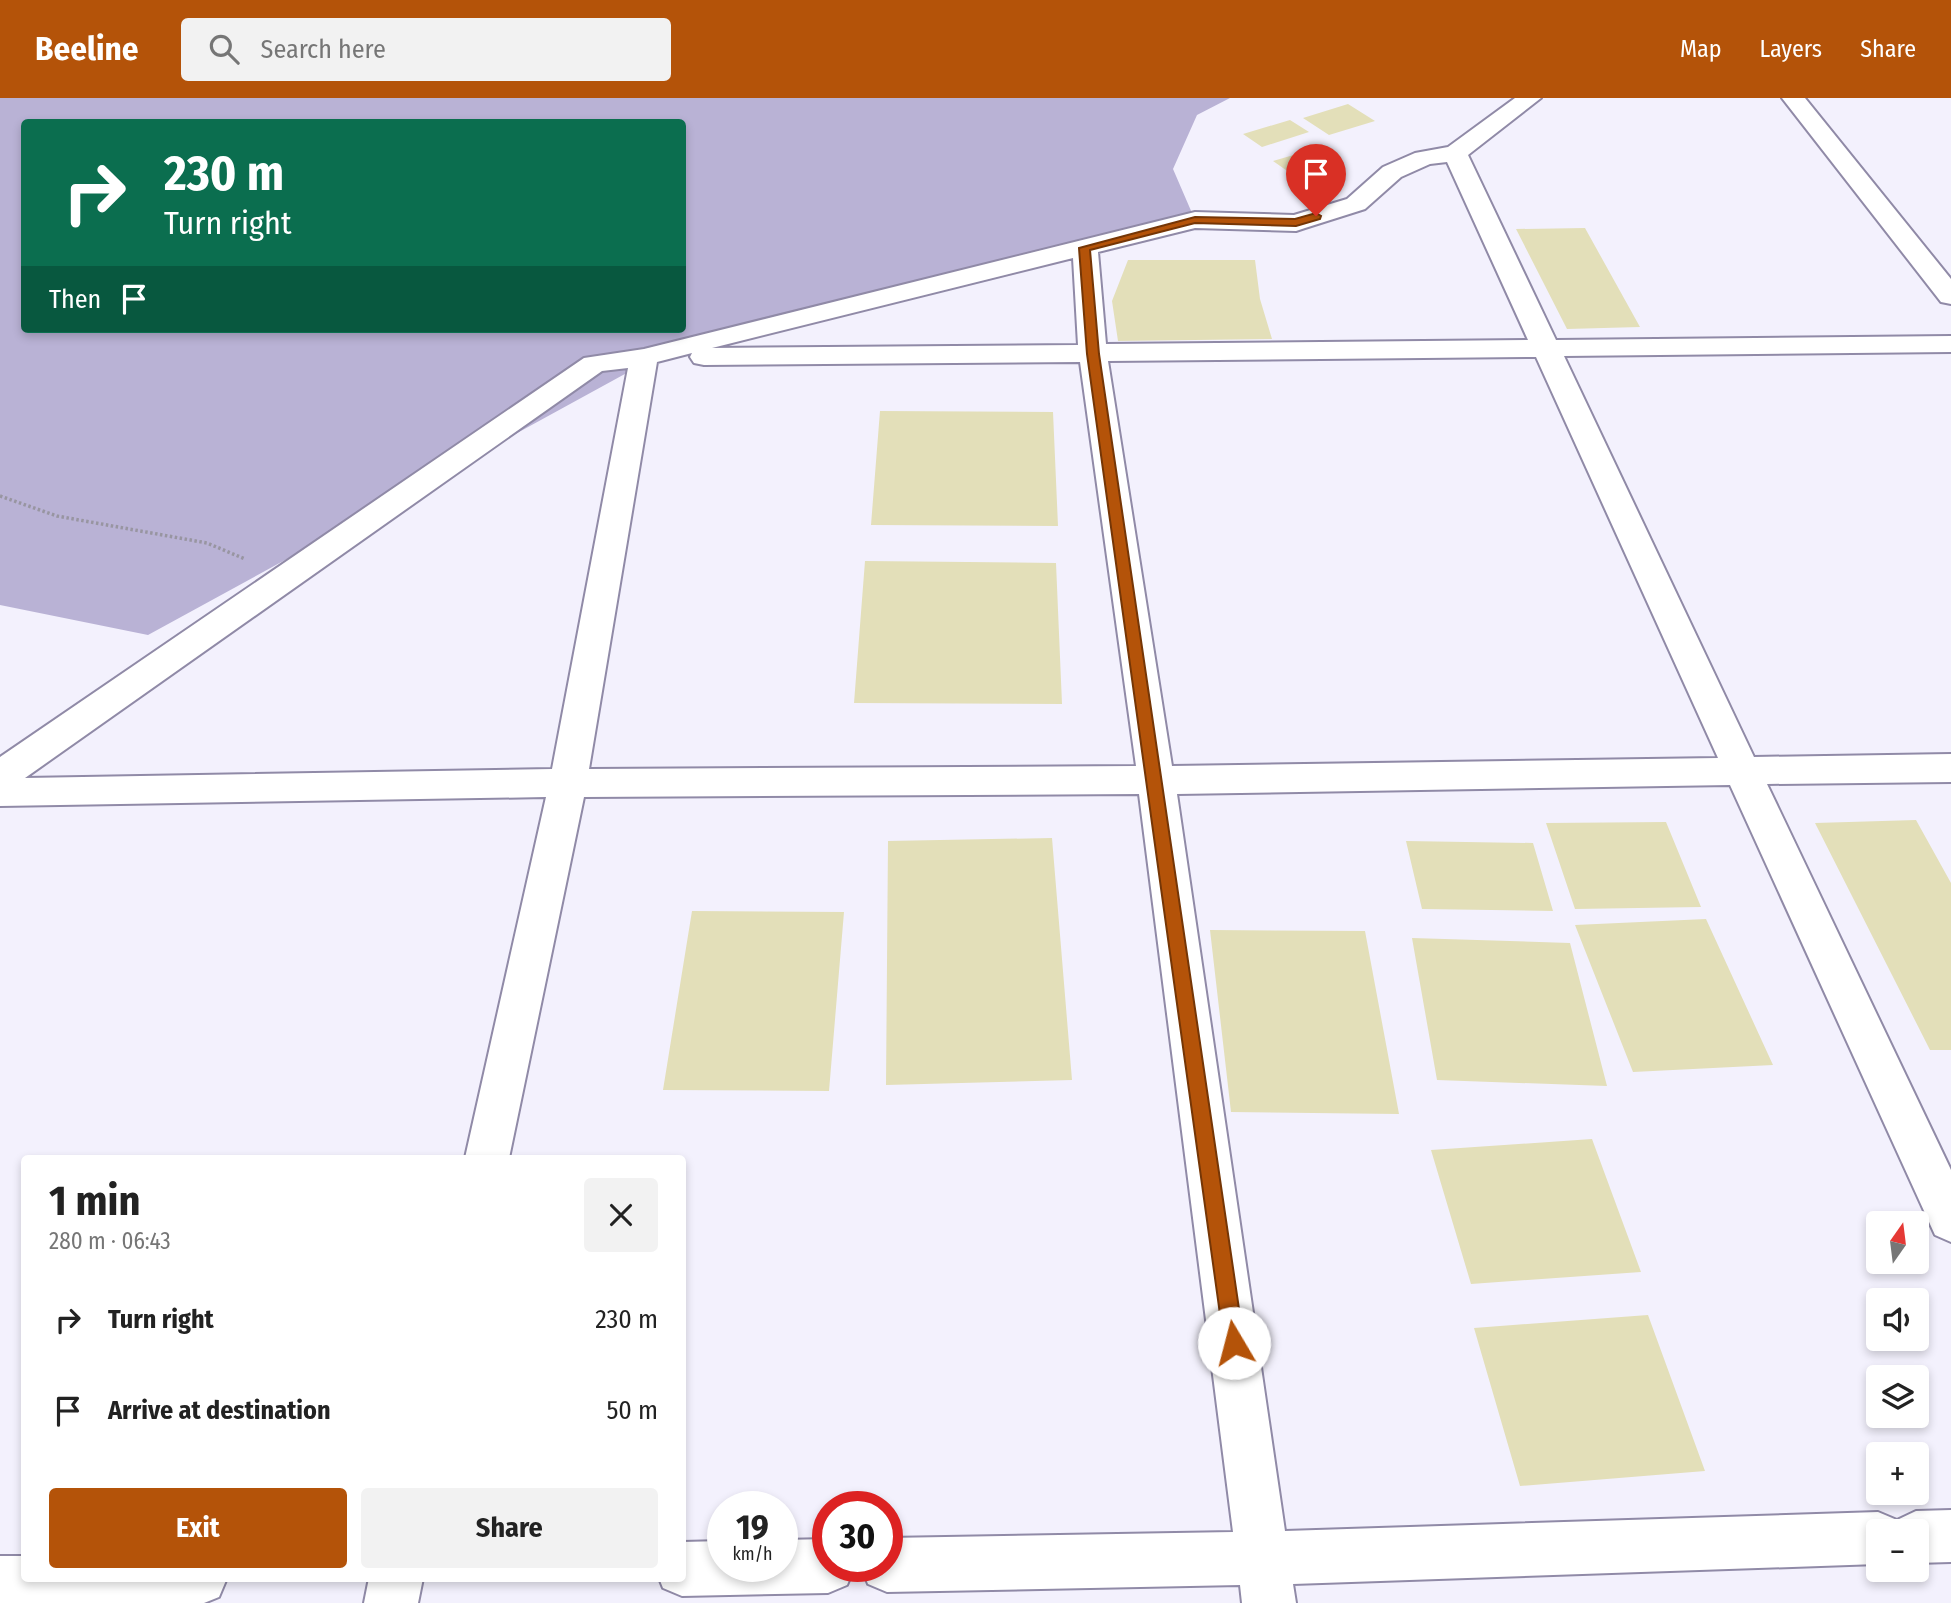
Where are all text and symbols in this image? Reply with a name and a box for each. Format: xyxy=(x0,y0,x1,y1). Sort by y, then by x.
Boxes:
search box xyxy=(181,18,671,81)
text: Beeline xyxy=(35,29,139,69)
icon: search xyxy=(205,30,243,68)
text: Search here xyxy=(261,34,386,65)
text: Map xyxy=(1680,35,1722,63)
text: Layers xyxy=(1760,35,1822,63)
text: Share xyxy=(1860,35,1916,63)
text: 230 m xyxy=(164,144,284,203)
pin xyxy=(1286,144,1346,216)
icon: right xyxy=(49,147,140,238)
icon: arrive xyxy=(1297,155,1335,193)
text: Turn right xyxy=(164,204,291,242)
icon: arrive xyxy=(115,280,153,318)
text: Then xyxy=(49,284,101,315)
text: 1 min xyxy=(49,1176,140,1226)
button: close xyxy=(584,1178,658,1252)
north arrow xyxy=(1866,1211,1928,1274)
map controls xyxy=(1866,1211,1929,1582)
text: 280 m · 06:43 xyxy=(49,1227,171,1255)
button: sound xyxy=(1866,1288,1929,1351)
icon: right xyxy=(49,1301,87,1339)
text: Turn right xyxy=(108,1304,214,1335)
text: 230 m xyxy=(595,1304,658,1335)
position arrow xyxy=(1197,1306,1271,1380)
button: layers xyxy=(1866,1365,1929,1428)
icon: arrive xyxy=(49,1392,87,1430)
text: Arrive at destination xyxy=(108,1395,331,1426)
text: 50 m xyxy=(606,1395,658,1426)
button: + xyxy=(1866,1442,1929,1505)
button: Exit xyxy=(49,1488,347,1568)
button: Share xyxy=(361,1488,658,1568)
speed limit sign: 30 xyxy=(812,1491,903,1582)
text: 19 xyxy=(736,1506,769,1548)
button: − xyxy=(1866,1519,1929,1582)
text: km/h xyxy=(732,1543,773,1565)

